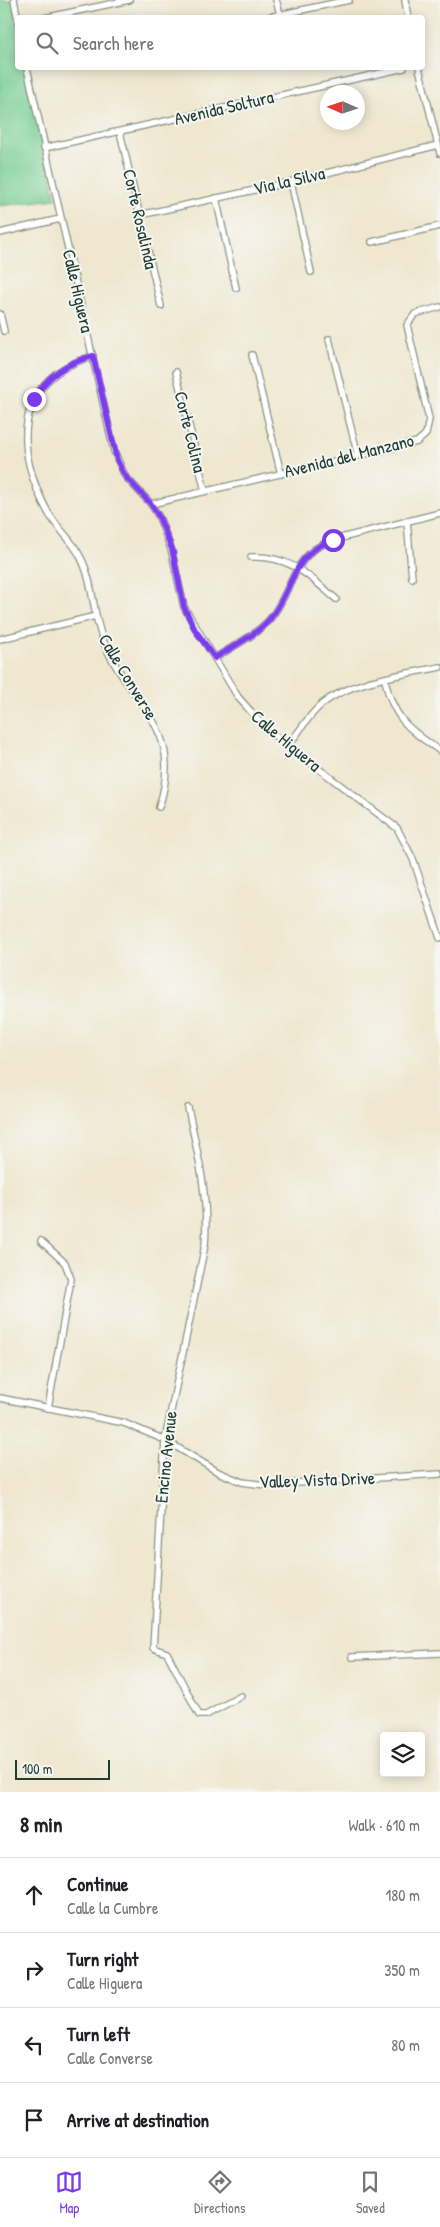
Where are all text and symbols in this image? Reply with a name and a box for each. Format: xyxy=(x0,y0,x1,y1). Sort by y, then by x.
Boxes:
search box xyxy=(15,15,425,70)
icon: search xyxy=(33,29,61,57)
text: Search here xyxy=(73,30,154,56)
street label: Avenida Soltura xyxy=(172,84,276,131)
north arrow xyxy=(320,85,365,130)
street label: Via la Silva xyxy=(251,160,327,201)
street label: Corte Rosalinda xyxy=(117,166,164,271)
street label: Calle Higuera xyxy=(57,247,100,335)
route end xyxy=(23,388,46,411)
street label: Corte Colina xyxy=(168,389,213,475)
street label: Avenida del Manzano xyxy=(281,427,416,484)
route start xyxy=(322,529,345,552)
street label: Calle Converse xyxy=(93,629,164,725)
street label: Calle Higuera xyxy=(246,704,327,777)
street label: Encino Avenue xyxy=(148,1410,183,1504)
street label: Valley Vista Drive xyxy=(258,1465,375,1494)
map controls xyxy=(380,1732,425,1777)
button: layers xyxy=(380,1732,425,1777)
scale bar xyxy=(15,1757,110,1780)
text: 100 m xyxy=(22,1759,52,1778)
text: 8 min xyxy=(20,1810,62,1839)
text: Walk · 610 m xyxy=(348,1814,420,1836)
text: Continue xyxy=(67,1871,128,1897)
icon: ahead xyxy=(20,1881,48,1909)
text: 180 m xyxy=(386,1884,420,1906)
text: Calle la Cumbre xyxy=(67,1897,158,1919)
text: Turn right xyxy=(67,1946,138,1972)
icon: right xyxy=(20,1956,48,1984)
text: 350 m xyxy=(384,1959,420,1981)
text: Calle Higuera xyxy=(67,1972,142,1994)
text: Turn left xyxy=(67,2021,130,2047)
icon: left xyxy=(20,2031,48,2059)
text: 80 m xyxy=(391,2034,420,2056)
text: Calle Converse xyxy=(67,2047,153,2069)
icon: arrive xyxy=(20,2106,48,2134)
text: Arrive at destination xyxy=(67,2107,209,2133)
tab: Map xyxy=(55,2168,83,2217)
tab: Directions xyxy=(194,2168,245,2217)
tab: Saved xyxy=(356,2168,385,2217)

